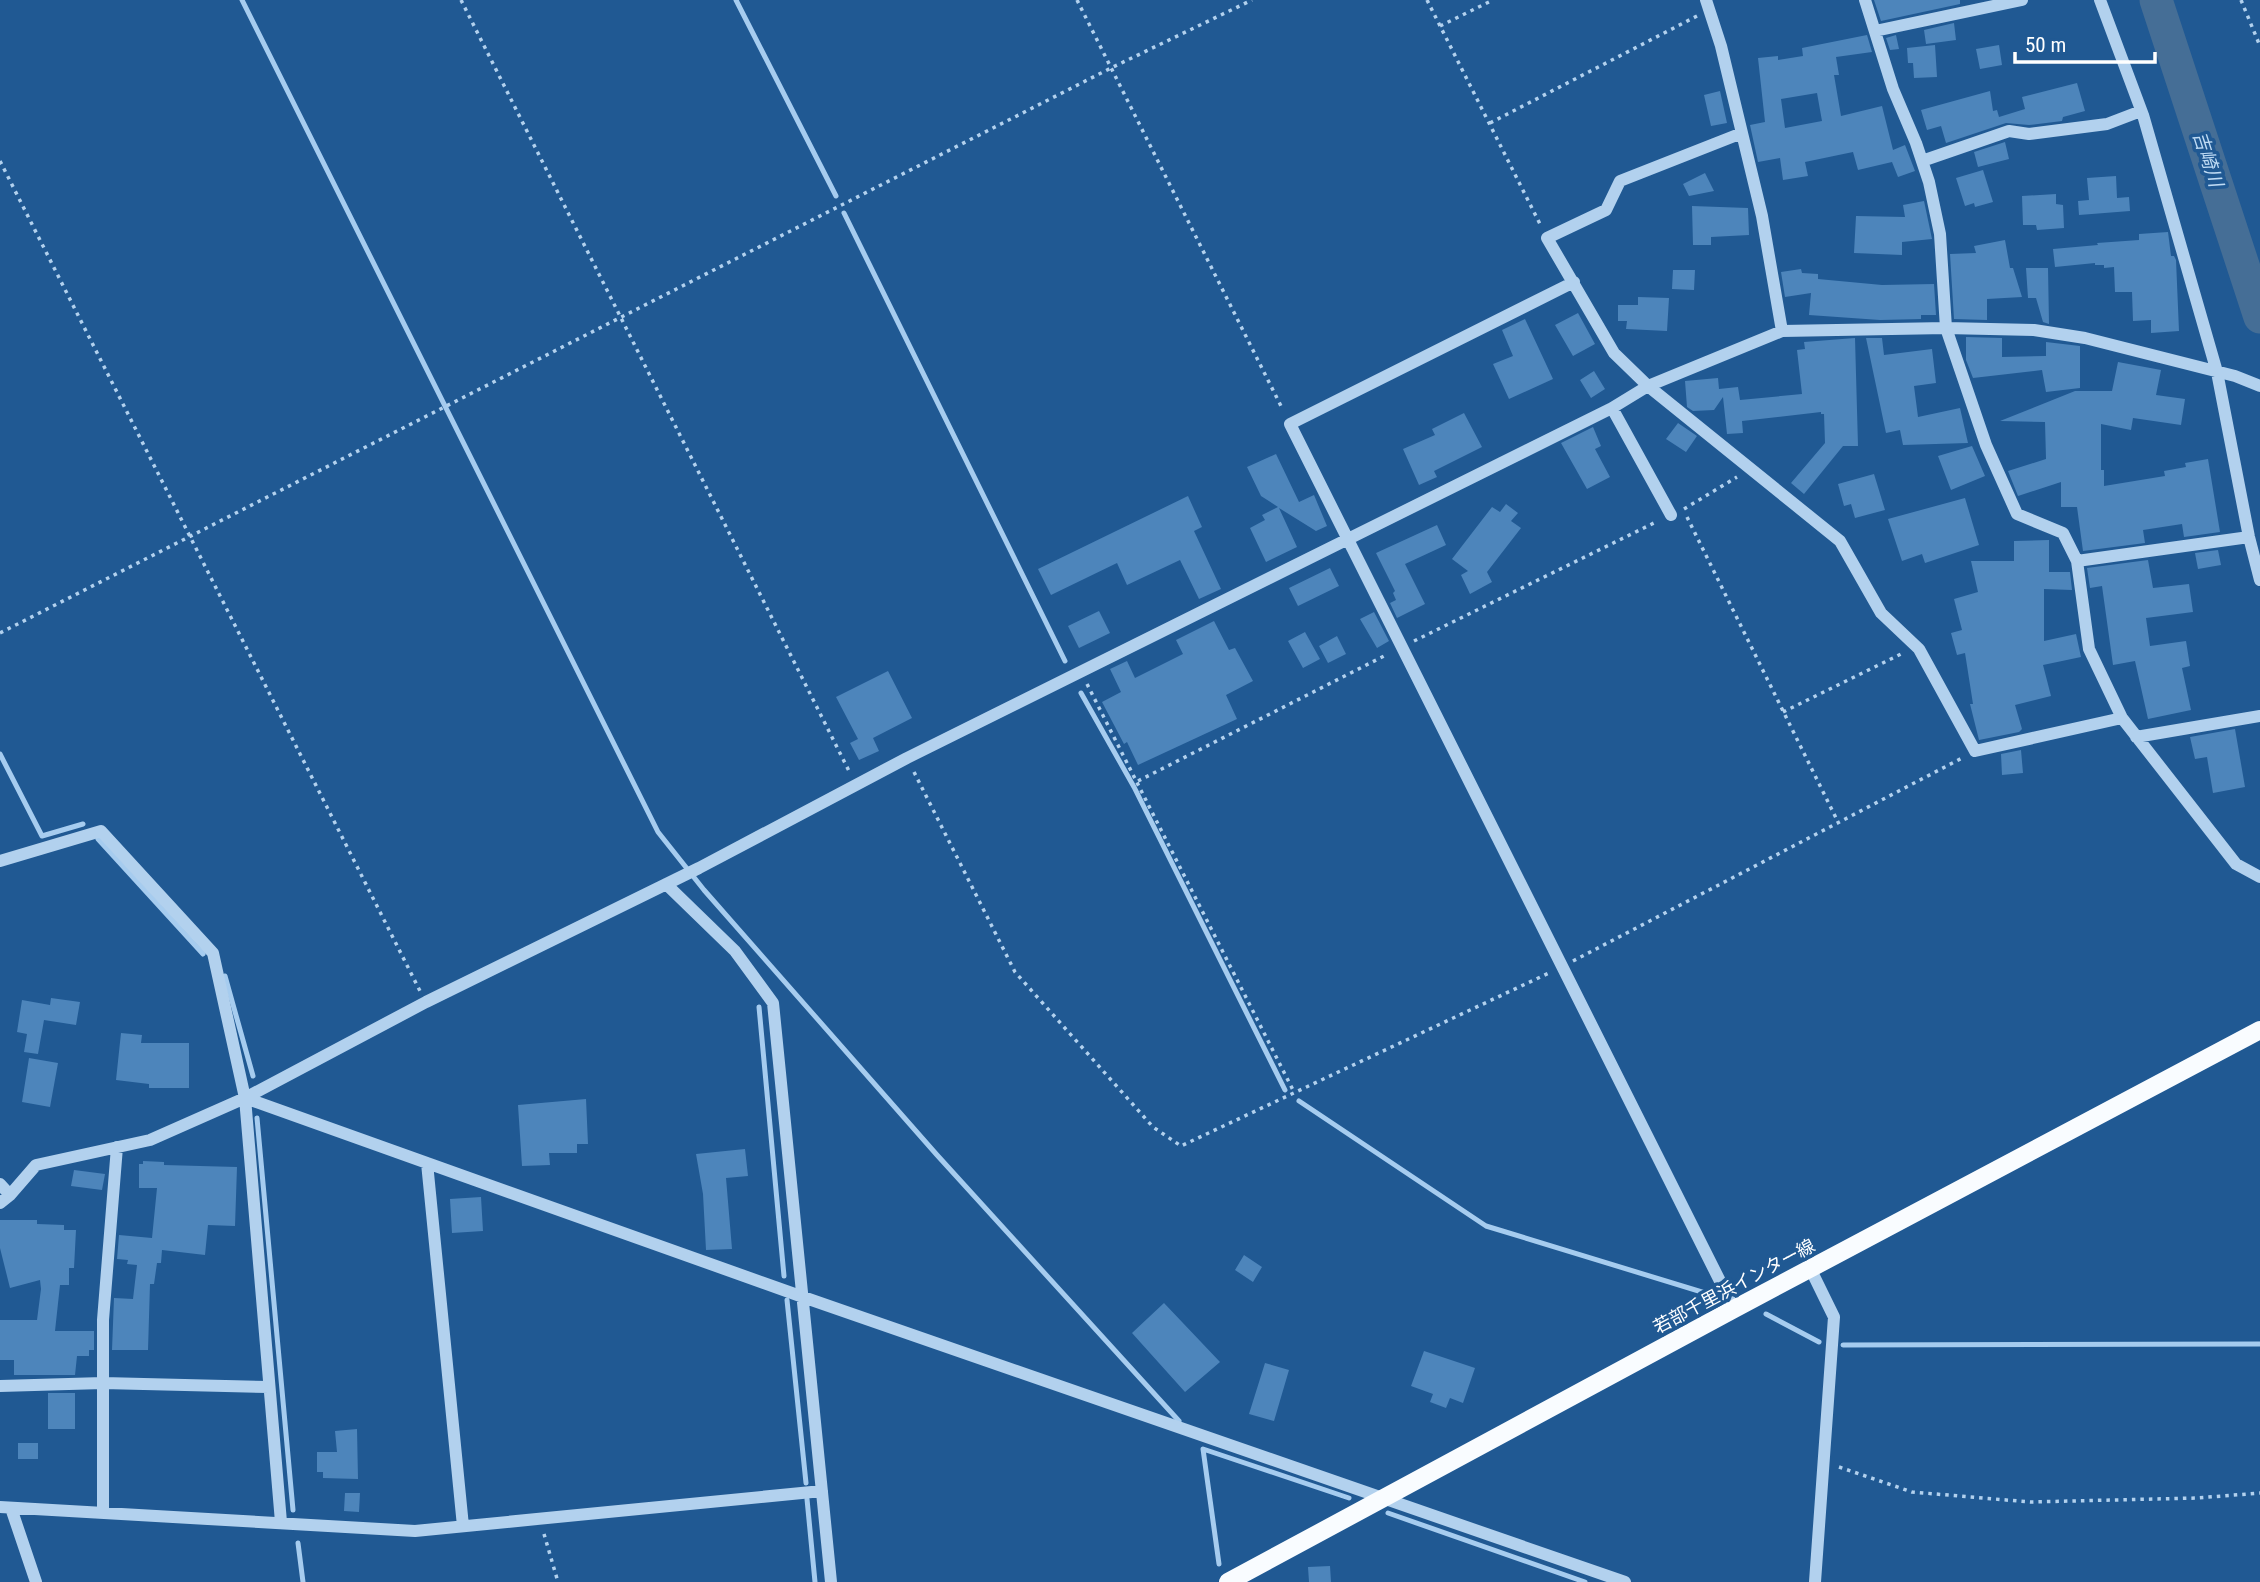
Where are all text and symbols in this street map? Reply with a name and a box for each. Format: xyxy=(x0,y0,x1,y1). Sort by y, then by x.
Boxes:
scale bar xyxy=(2015,21,2155,65)
text: 50 m xyxy=(2025,33,2066,57)
water label: 吉崎川 xyxy=(2188,128,2228,192)
street label: 若部千里浜インター線 xyxy=(1650,1234,1818,1338)

